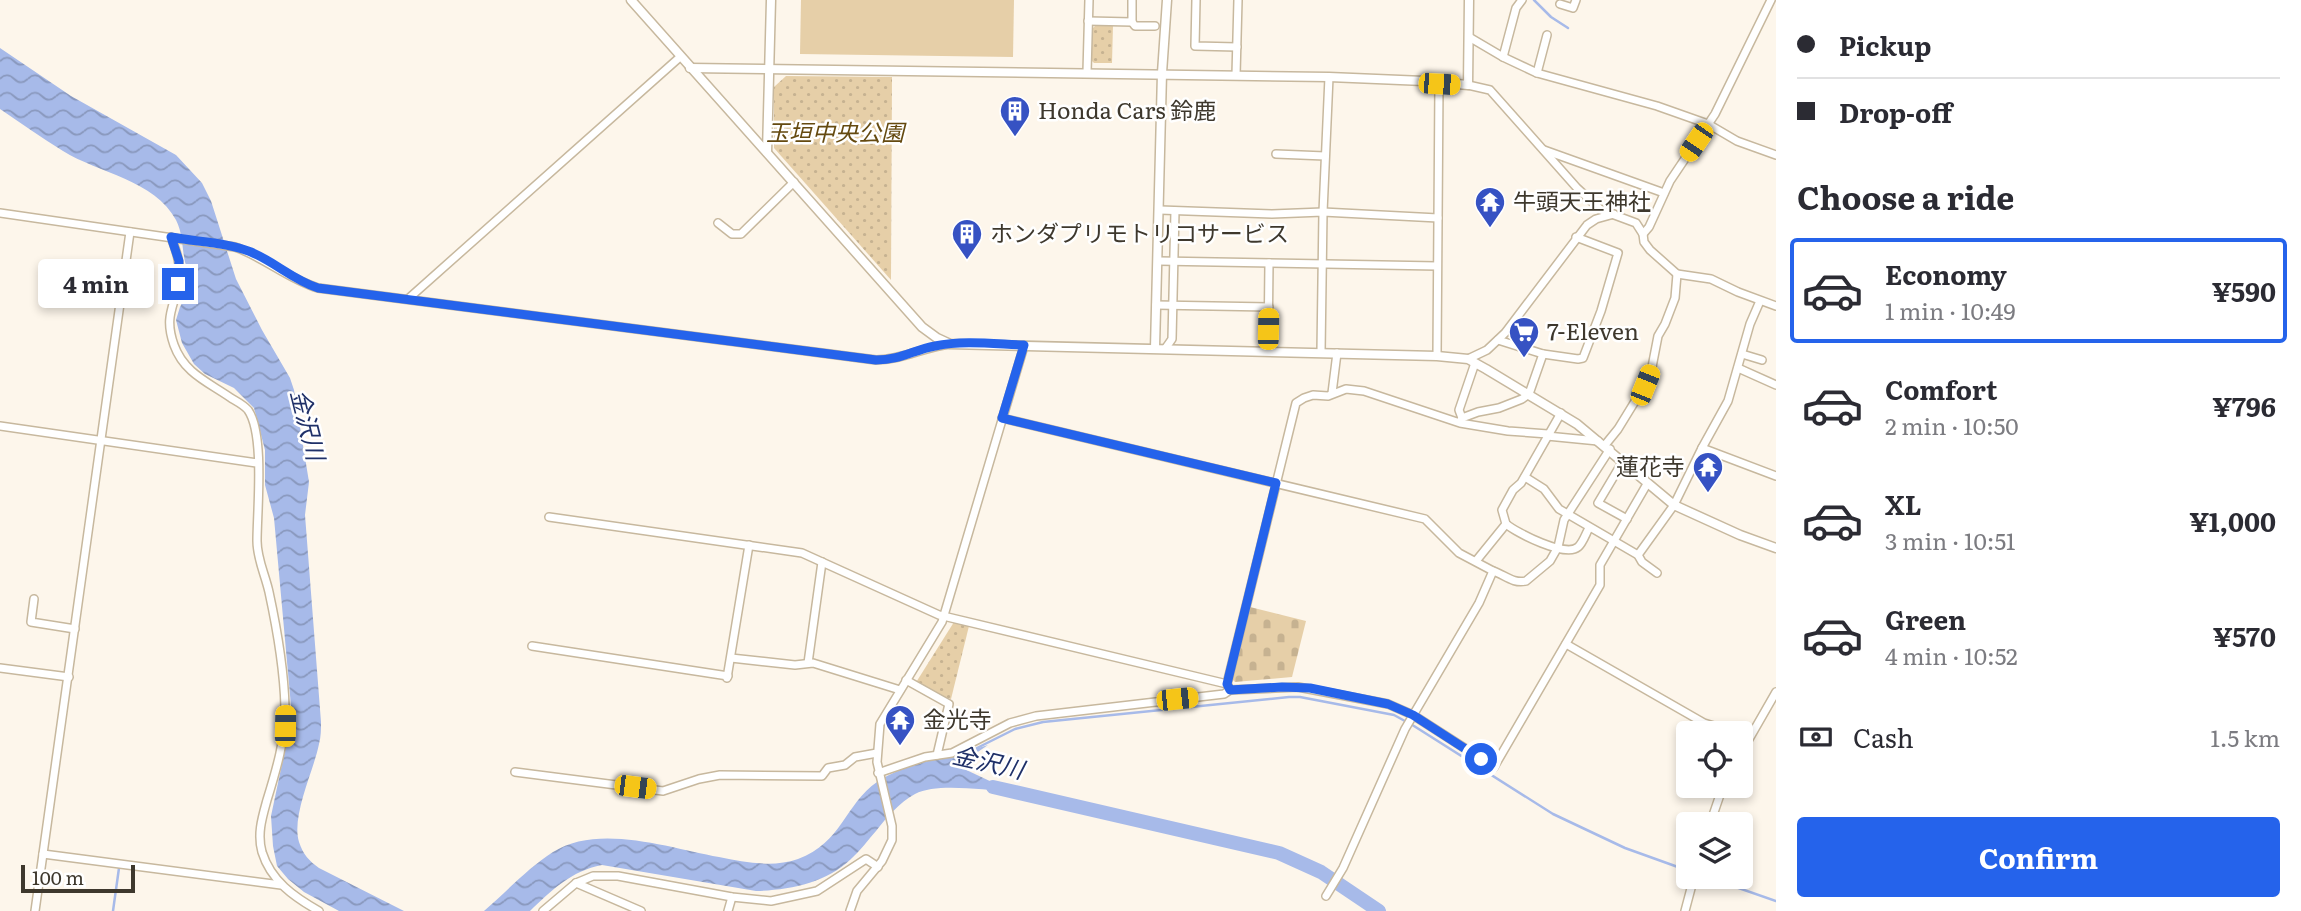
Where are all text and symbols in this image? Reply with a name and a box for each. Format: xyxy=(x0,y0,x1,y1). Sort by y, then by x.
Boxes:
text: Pickup xyxy=(1839,25,1931,64)
car xyxy=(1418,72,1461,96)
place label: Honda Cars 鈴鹿 xyxy=(1038,92,1216,126)
text: Drop-off xyxy=(1839,92,1952,131)
building icon: Honda Cars 鈴鹿 xyxy=(998,94,1032,138)
park label: 玉垣中央公園 xyxy=(766,114,907,148)
car xyxy=(1676,119,1717,165)
text: Choose a ride xyxy=(1797,172,2014,220)
place label: 牛頭天王神社 xyxy=(1513,183,1651,217)
temple icon: 牛頭天王神社 xyxy=(1473,185,1507,229)
place label: ホンダプリモトリコサービス xyxy=(990,215,1289,249)
building icon: ホンダプリモトリコサービス xyxy=(950,217,984,261)
text: Economy xyxy=(1885,254,2007,293)
icon: car xyxy=(1801,259,1864,322)
callout: 4 min xyxy=(38,260,154,308)
text: 4 min xyxy=(63,266,129,300)
route end xyxy=(162,268,194,300)
text: ¥590 xyxy=(2212,271,2276,310)
text: 1 min · 10:49 xyxy=(1885,293,2016,327)
car xyxy=(1258,308,1279,350)
place label: 7-Eleven xyxy=(1547,313,1639,347)
supermarket icon: 7-Eleven xyxy=(1507,315,1541,359)
car xyxy=(1628,362,1663,408)
text: Comfort xyxy=(1885,369,1997,408)
icon: car xyxy=(1801,374,1864,437)
water label: 金沢川 xyxy=(284,385,336,466)
text: ¥796 xyxy=(2212,386,2276,425)
text: 2 min · 10:50 xyxy=(1885,408,2019,442)
place label: 蓮花寺 xyxy=(1616,448,1685,482)
temple icon: 蓮花寺 xyxy=(1691,450,1725,494)
text: XL xyxy=(1885,484,1922,523)
icon: car xyxy=(1801,489,1864,552)
text: ¥1,000 xyxy=(2189,501,2276,540)
text: 3 min · 10:51 xyxy=(1885,523,2015,557)
text: Green xyxy=(1885,599,1966,638)
icon: car xyxy=(1801,604,1864,667)
text: ¥570 xyxy=(2213,616,2276,655)
text: 4 min · 10:52 xyxy=(1885,638,2018,672)
car xyxy=(1156,686,1199,712)
place label: 金光寺 xyxy=(923,701,992,735)
temple icon: 金光寺 xyxy=(883,703,917,747)
car xyxy=(275,705,296,747)
text: Cash xyxy=(1853,717,1914,756)
icon: cash xyxy=(1797,718,1835,756)
text: 1.5 km xyxy=(2210,720,2280,754)
map controls xyxy=(1676,721,1753,889)
button: locate xyxy=(1676,721,1753,798)
water label: 金沢川 xyxy=(950,735,1030,786)
route start xyxy=(1465,743,1497,775)
car xyxy=(613,774,658,800)
button: layers xyxy=(1676,812,1753,889)
button: Confirm xyxy=(1797,817,2280,897)
scale bar xyxy=(21,862,135,894)
text: 100 m xyxy=(32,863,84,891)

